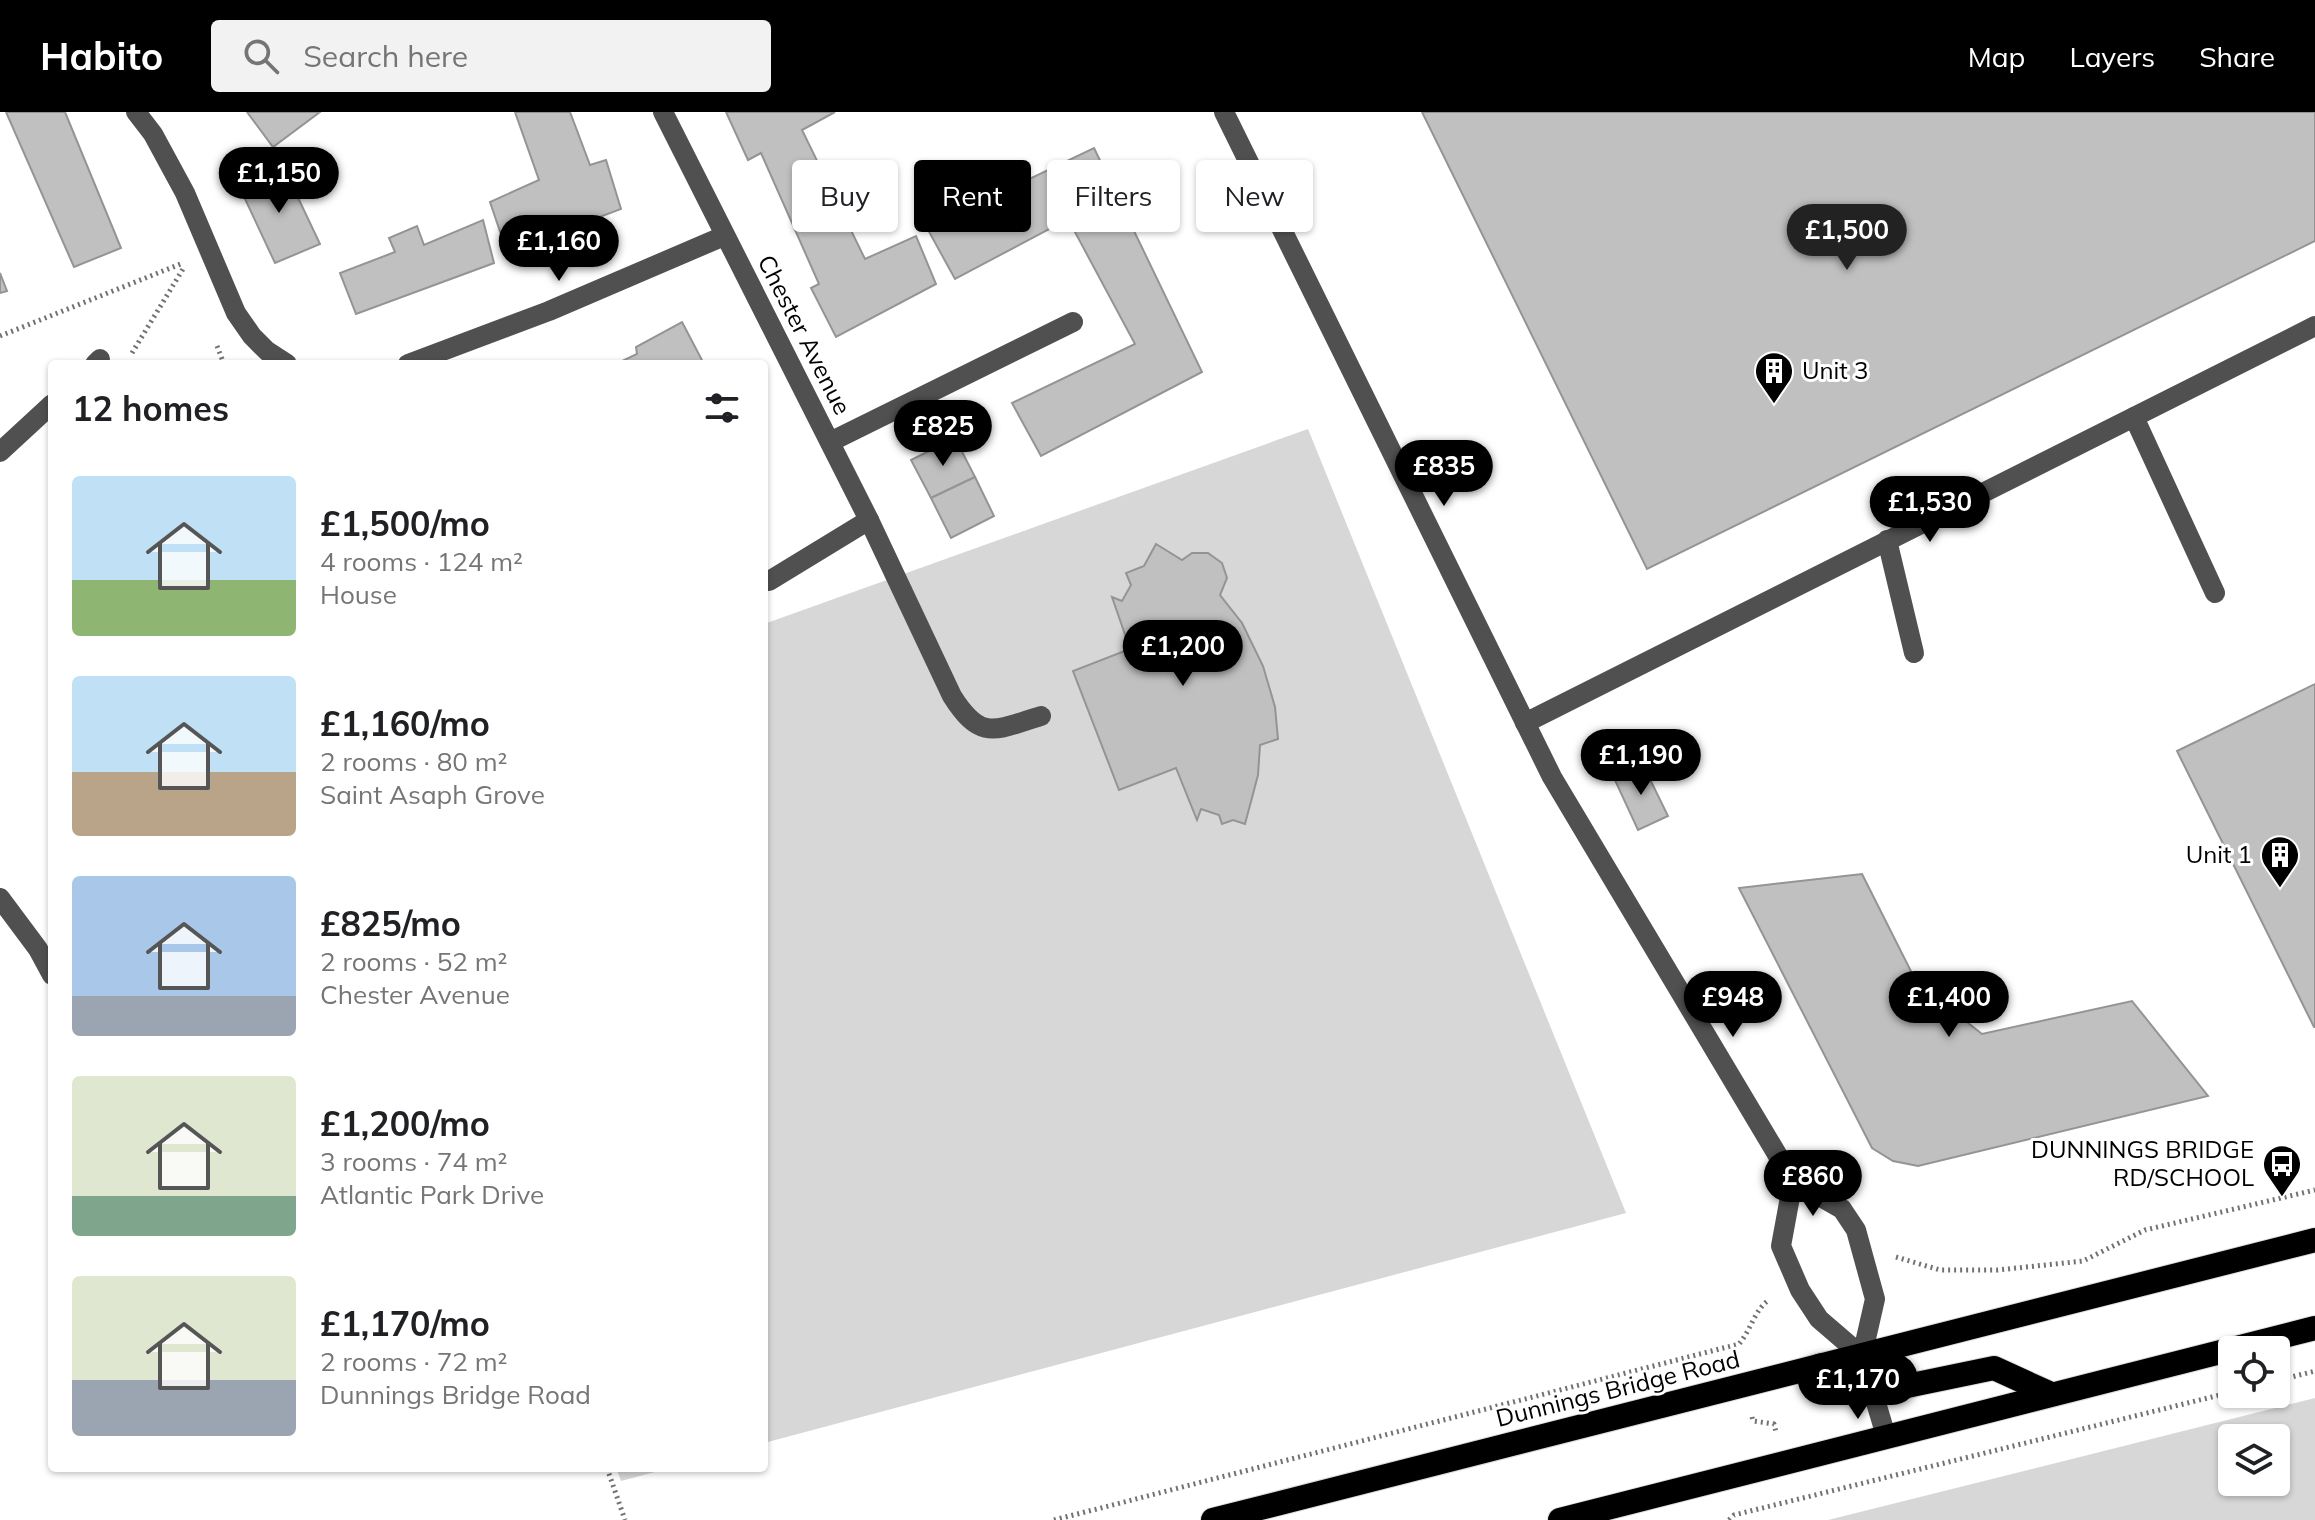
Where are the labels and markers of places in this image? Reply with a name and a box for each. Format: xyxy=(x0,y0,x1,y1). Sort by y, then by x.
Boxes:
pin: £1,150 xyxy=(214,147,344,215)
pin: £1,500 xyxy=(1782,204,1912,272)
pin: £1,160 xyxy=(494,215,624,283)
building icon: Unit 3 xyxy=(1753,350,1795,405)
place label: Unit 3 xyxy=(1802,355,1868,385)
pin: £825 xyxy=(896,400,990,468)
pin: £835 xyxy=(1397,440,1491,508)
pin: £1,530 xyxy=(1865,476,1995,544)
pin: £1,200 xyxy=(1118,620,1248,688)
pin: £1,190 xyxy=(1576,729,1706,797)
building icon: Unit 1 xyxy=(2259,834,2301,889)
place label: Unit 1 xyxy=(2186,839,2252,869)
pin: £948 xyxy=(1686,971,1780,1039)
pin: £1,400 xyxy=(1884,971,2014,1039)
place label: DUNNINGS BRIDGE RD/SCHOOL xyxy=(2031,1134,2254,1192)
bus stop icon: DUNNINGS BRIDGE RD/SCHOOL xyxy=(2261,1143,2303,1198)
pin: £860 xyxy=(1766,1150,1860,1218)
pin: £1,170 xyxy=(1793,1353,1923,1421)

